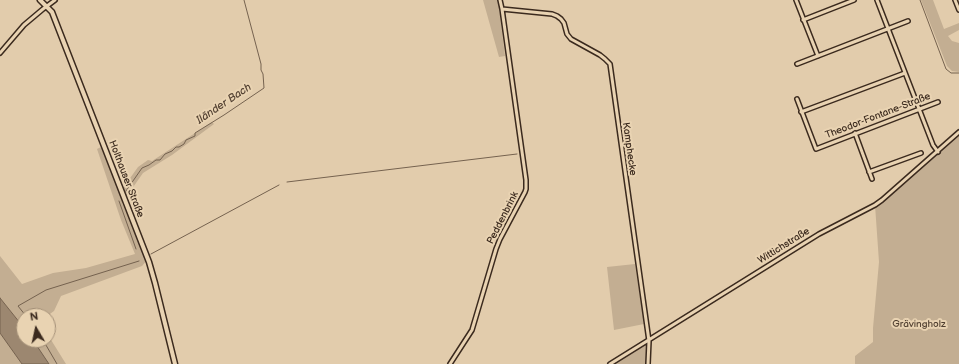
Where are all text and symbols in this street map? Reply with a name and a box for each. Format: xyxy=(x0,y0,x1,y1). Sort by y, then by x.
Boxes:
water label: Iländer Bach xyxy=(194,81,254,127)
street label: Theodor-Fontane-Straße xyxy=(824,90,932,142)
street label: Kamphecke xyxy=(619,122,639,176)
street label: Holthauser Straße xyxy=(106,139,146,219)
street label: Peddenbrink xyxy=(485,190,521,246)
street label: Wittichstraße xyxy=(756,225,812,267)
north arrow xyxy=(16,308,56,348)
text: N xyxy=(29,310,39,324)
park label: Grävingholz xyxy=(892,318,946,330)

